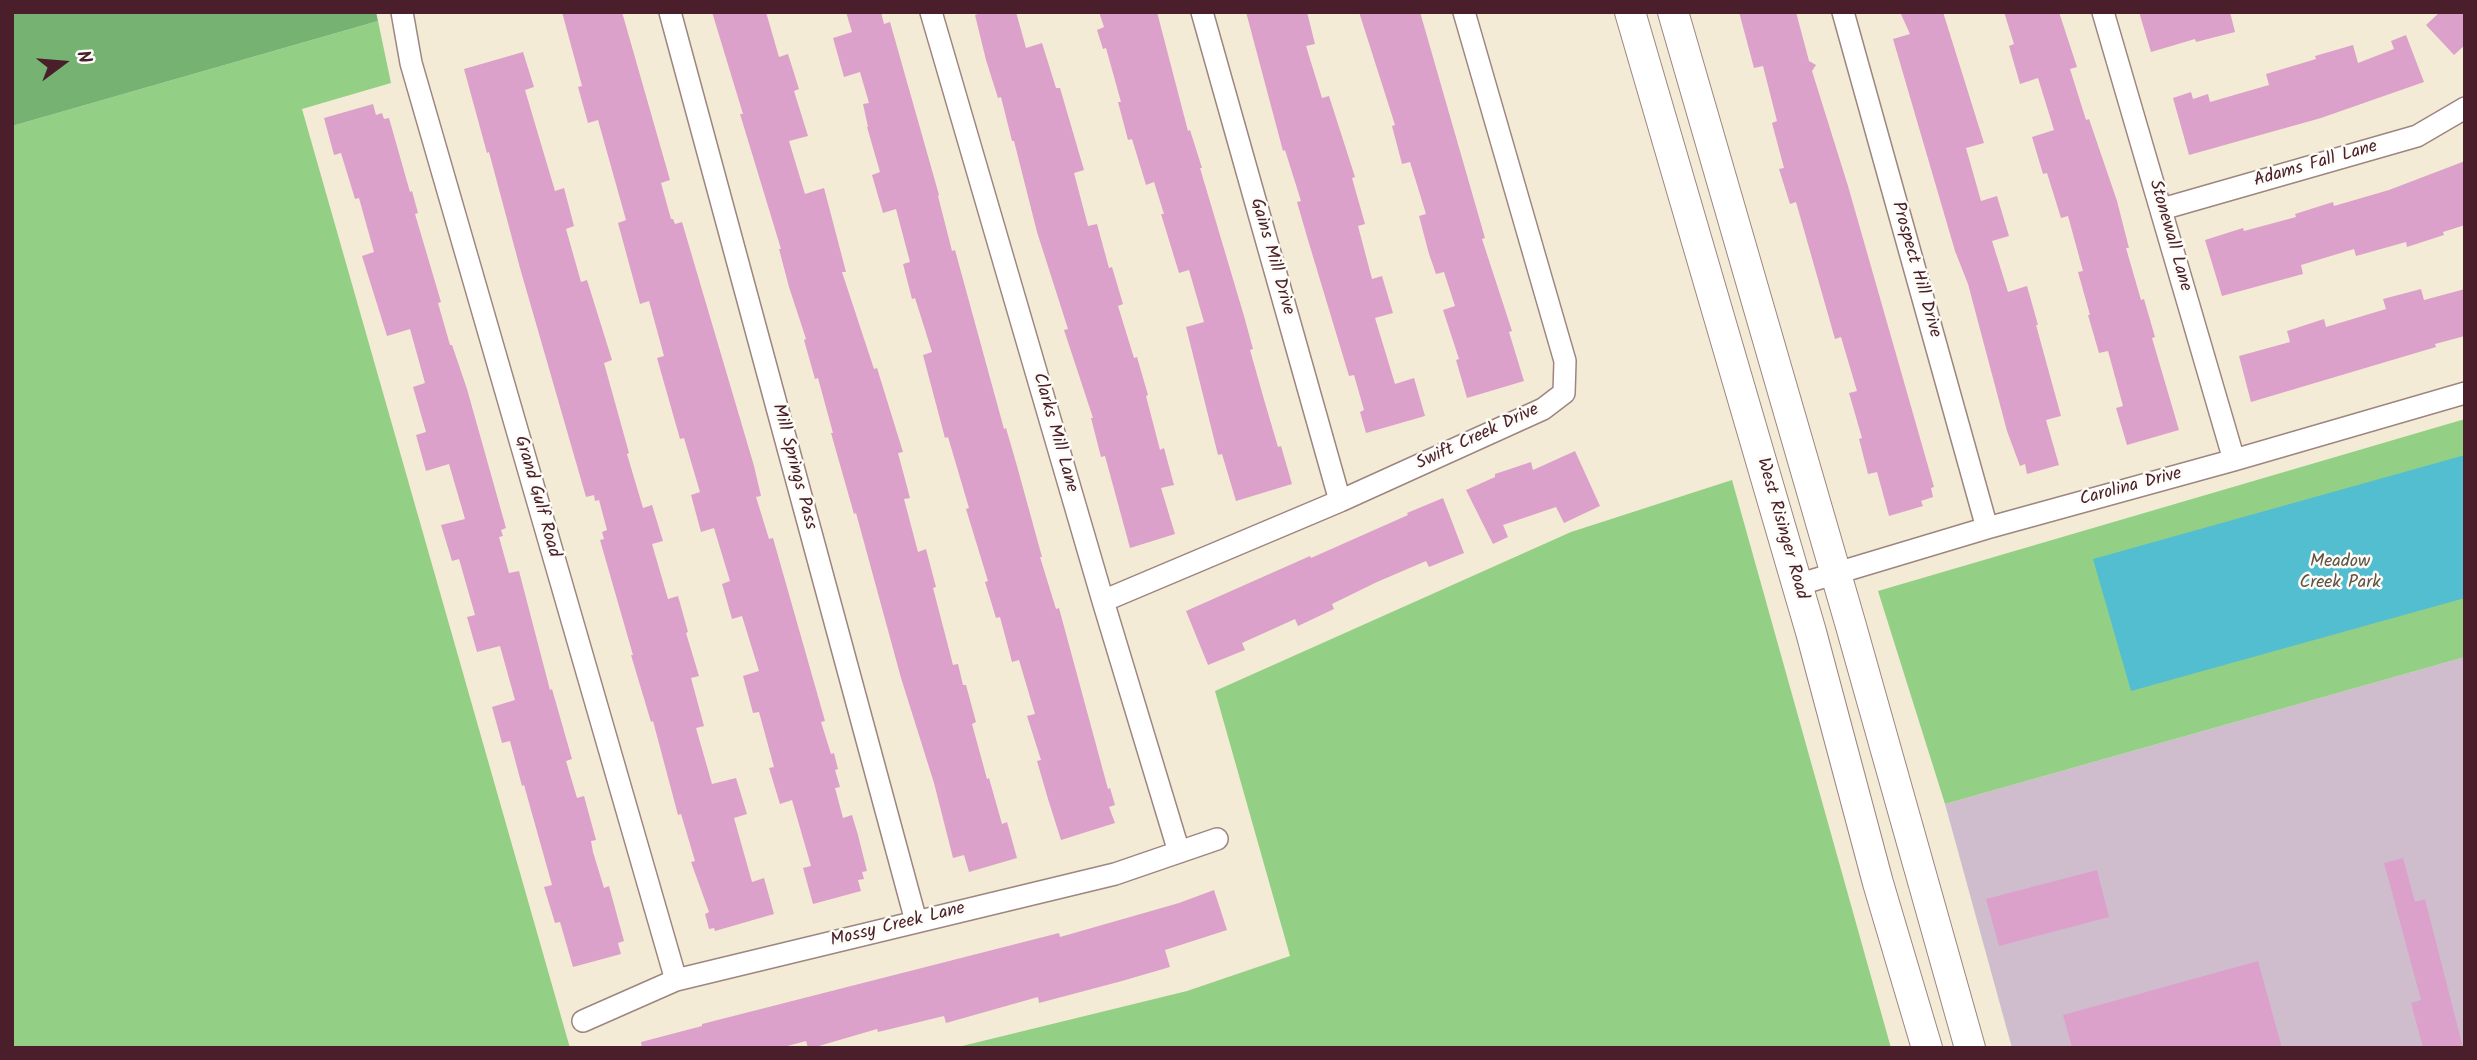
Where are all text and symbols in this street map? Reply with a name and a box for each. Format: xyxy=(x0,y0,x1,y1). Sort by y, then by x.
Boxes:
north arrow xyxy=(28,28,98,98)
text: N xyxy=(67,47,99,67)
street label: Adams Fall Lane xyxy=(2252,137,2380,193)
street label: Stonewall Lane xyxy=(2143,178,2195,294)
street label: Gains Mill Drive xyxy=(1244,196,1298,318)
street label: Prospect Hill Drive xyxy=(1885,200,1945,340)
street label: Clarks Mill Lane xyxy=(1027,371,1081,495)
street label: Swift Creek Drive xyxy=(1413,400,1543,476)
street label: Mill Springs Pass xyxy=(766,402,820,532)
street label: Grand Gulf Road xyxy=(508,434,564,560)
street label: West Risinger Road xyxy=(1750,456,1812,602)
street label: Carolina Drive xyxy=(2078,464,2184,512)
park label: Meadow Creek Park xyxy=(2299,552,2381,594)
street label: Mossy Creek Lane xyxy=(828,899,968,953)

